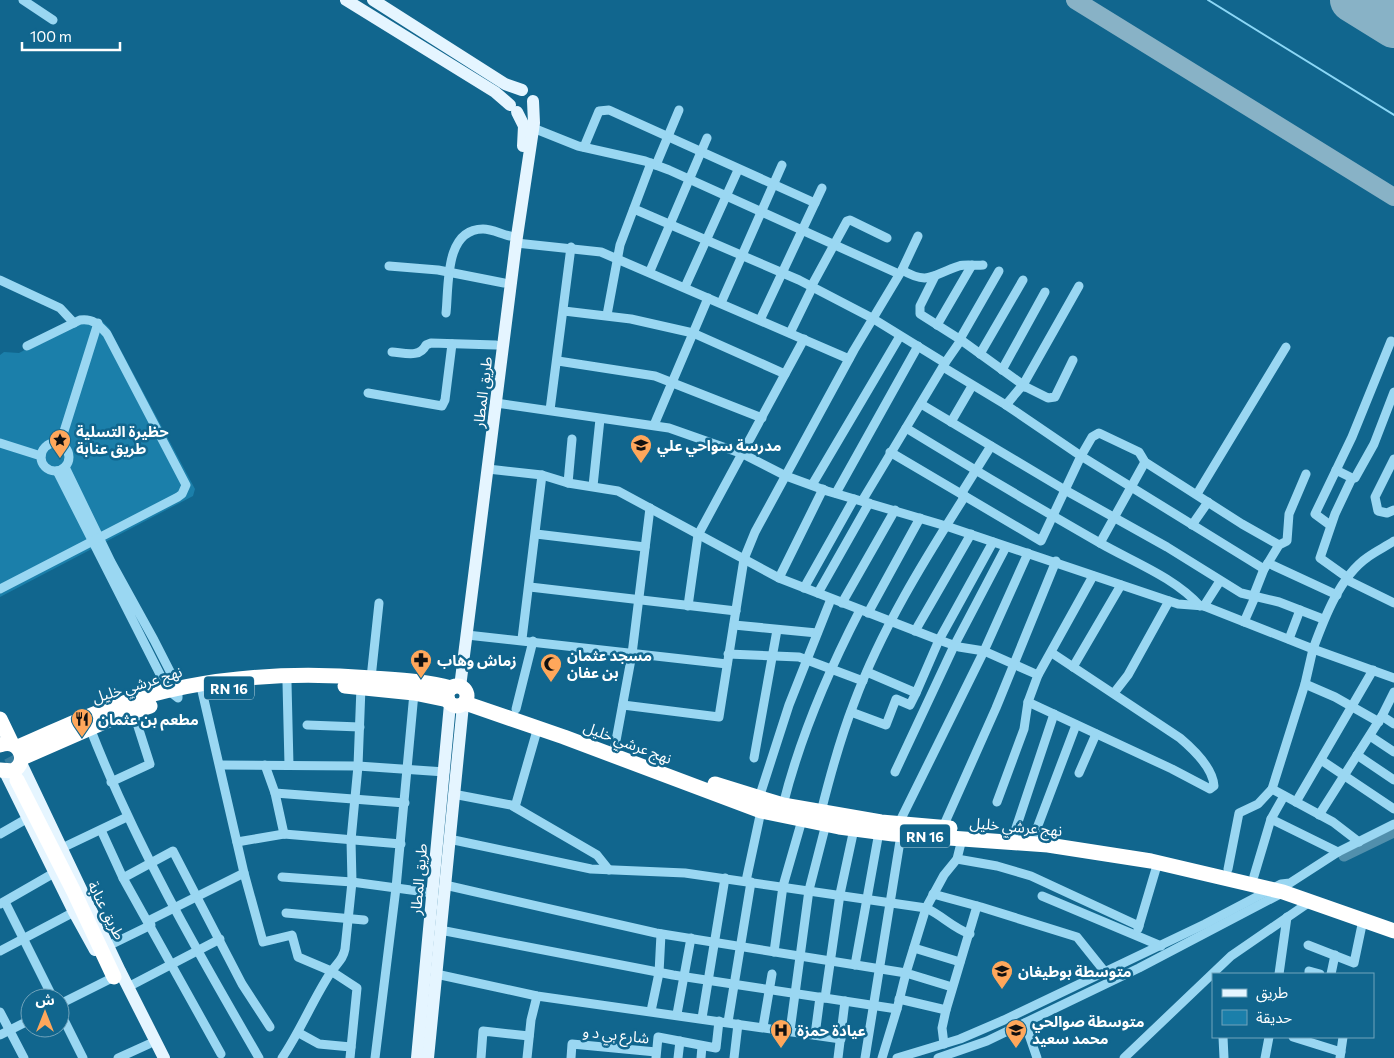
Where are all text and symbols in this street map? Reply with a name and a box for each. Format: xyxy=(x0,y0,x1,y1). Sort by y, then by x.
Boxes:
scale bar xyxy=(22,20,120,52)
text: 100 m xyxy=(30,27,72,45)
street label: طريق المطار xyxy=(469,355,497,430)
place label: حظيرة التسلية طريق عنابة xyxy=(76,422,169,458)
place icon: حظيرة التسلية طريق عنابة xyxy=(48,428,72,459)
school or university icon: مدرسة سواحي علي xyxy=(629,433,653,464)
place label: مدرسة سواحي علي xyxy=(657,436,781,457)
place label: مسجد عثمان بن عفان xyxy=(567,646,652,682)
pharmacy icon: زماش وهاب xyxy=(409,648,433,679)
place label: زماش وهاب xyxy=(437,651,517,670)
mosque icon: مسجد عثمان بن عفان xyxy=(539,652,563,683)
street label: نهج عرشي خليل xyxy=(90,662,185,710)
road number: RN 16 xyxy=(204,676,254,700)
restaurant icon: مطعم بن عثمان xyxy=(70,707,94,738)
place label: مطعم بن عثمان xyxy=(98,710,199,731)
street label: نهج عرشي خليل xyxy=(580,717,675,771)
street label: نهج عرشي خليل xyxy=(969,813,1063,843)
road number: RN 16 xyxy=(900,824,950,848)
street label: طريق المطار xyxy=(406,842,432,917)
street label: طريق عنابة xyxy=(83,878,129,943)
school or university icon: متوسطة بوطيغان xyxy=(990,959,1014,990)
place label: متوسطة بوطيغان xyxy=(1018,962,1132,981)
legend xyxy=(1212,973,1374,1038)
text: طريق xyxy=(1256,983,1288,1003)
north arrow xyxy=(20,988,70,1038)
text: ش xyxy=(35,991,55,1008)
text: حديقة xyxy=(1256,1008,1292,1026)
place label: متوسطة صوالحي محمد سعيد xyxy=(1032,1012,1144,1047)
hospital icon: عيادة حمزة xyxy=(769,1018,793,1049)
school or university icon: متوسطة صوالحي محمد سعيد xyxy=(1004,1018,1028,1049)
place label: عيادة حمزة xyxy=(797,1021,866,1040)
street label: شارع بي د و xyxy=(581,1022,650,1050)

